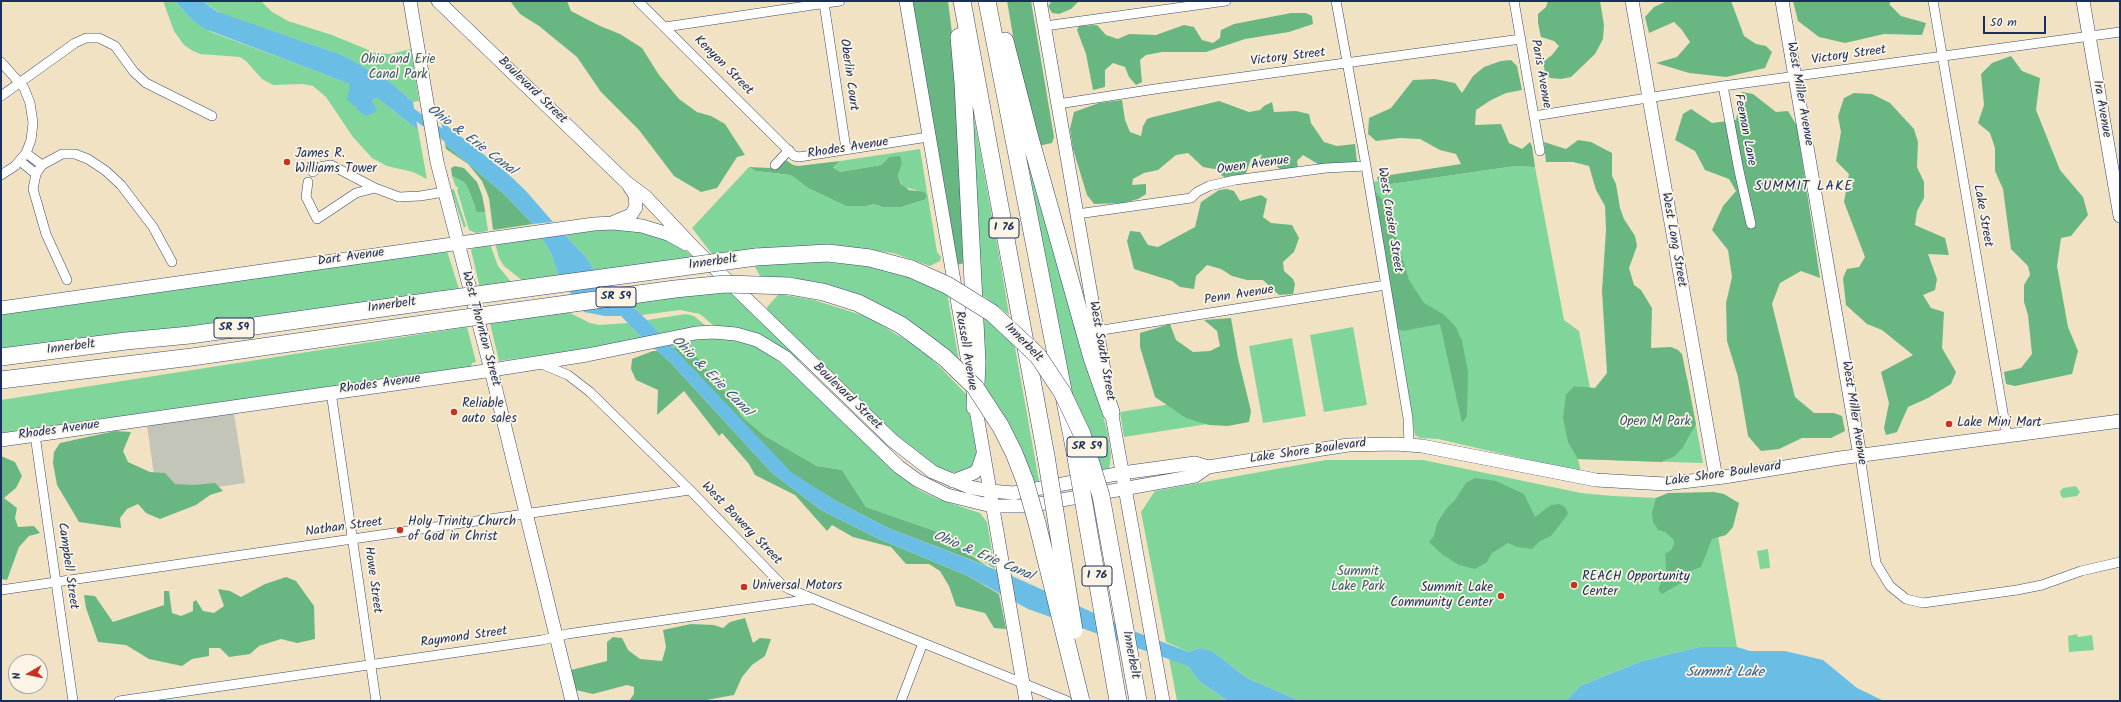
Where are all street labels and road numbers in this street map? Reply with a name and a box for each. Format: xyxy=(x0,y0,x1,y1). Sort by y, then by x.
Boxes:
street label: Kenyon Street xyxy=(690,33,756,99)
street label: Oberlin Court xyxy=(835,38,861,112)
street label: Paris Avenue xyxy=(1526,38,1554,110)
street label: West Miller Avenue xyxy=(1782,41,1816,147)
street label: Victory Street xyxy=(1811,43,1887,69)
street label: Victory Street xyxy=(1250,46,1326,70)
street label: Boulevard Street xyxy=(494,54,570,128)
street label: Ira Avenue xyxy=(2088,79,2114,139)
street label: Feeman Lane xyxy=(1729,93,1759,167)
street label: Rhodes Avenue xyxy=(806,135,890,163)
street label: Owen Avenue xyxy=(1216,153,1290,179)
street label: West Crosier Street xyxy=(1373,166,1405,274)
street label: Lake Street xyxy=(1969,183,1995,249)
street label: West Long Street xyxy=(1657,191,1689,289)
road number: I 76 xyxy=(989,218,1019,238)
street label: Dart Avenue xyxy=(317,246,385,270)
street label: Innerbelt xyxy=(688,252,738,274)
street label: West Thornton Street xyxy=(457,270,503,388)
street label: Penn Avenue xyxy=(1203,283,1275,309)
road number: SR 59 xyxy=(596,287,636,307)
street label: Innerbelt xyxy=(367,295,417,317)
street label: West South Street xyxy=(1085,300,1117,402)
street label: Russell Avenue xyxy=(950,310,980,392)
road number: SR 59 xyxy=(214,318,254,338)
street label: Innerbelt xyxy=(1000,320,1046,366)
street label: Innerbelt xyxy=(46,337,96,359)
street label: Boulevard Street xyxy=(809,360,885,434)
street label: West Miller Avenue xyxy=(1837,360,1869,466)
street label: Rhodes Avenue xyxy=(338,372,422,398)
street label: Rhodes Avenue xyxy=(17,418,101,444)
street label: Lake Shore Boulevard xyxy=(1249,436,1367,468)
road number: SR 59 xyxy=(1067,437,1107,457)
street label: Lake Shore Boulevard xyxy=(1664,459,1782,491)
street label: West Bowery Street xyxy=(697,479,785,569)
street label: Nathan Street xyxy=(304,515,384,541)
street label: Campbell Street xyxy=(53,522,81,610)
street label: Howe Street xyxy=(360,546,384,614)
road number: I 76 xyxy=(1082,566,1112,586)
street label: Raymond Street xyxy=(420,624,508,652)
street label: Innerbelt xyxy=(1118,629,1142,681)

